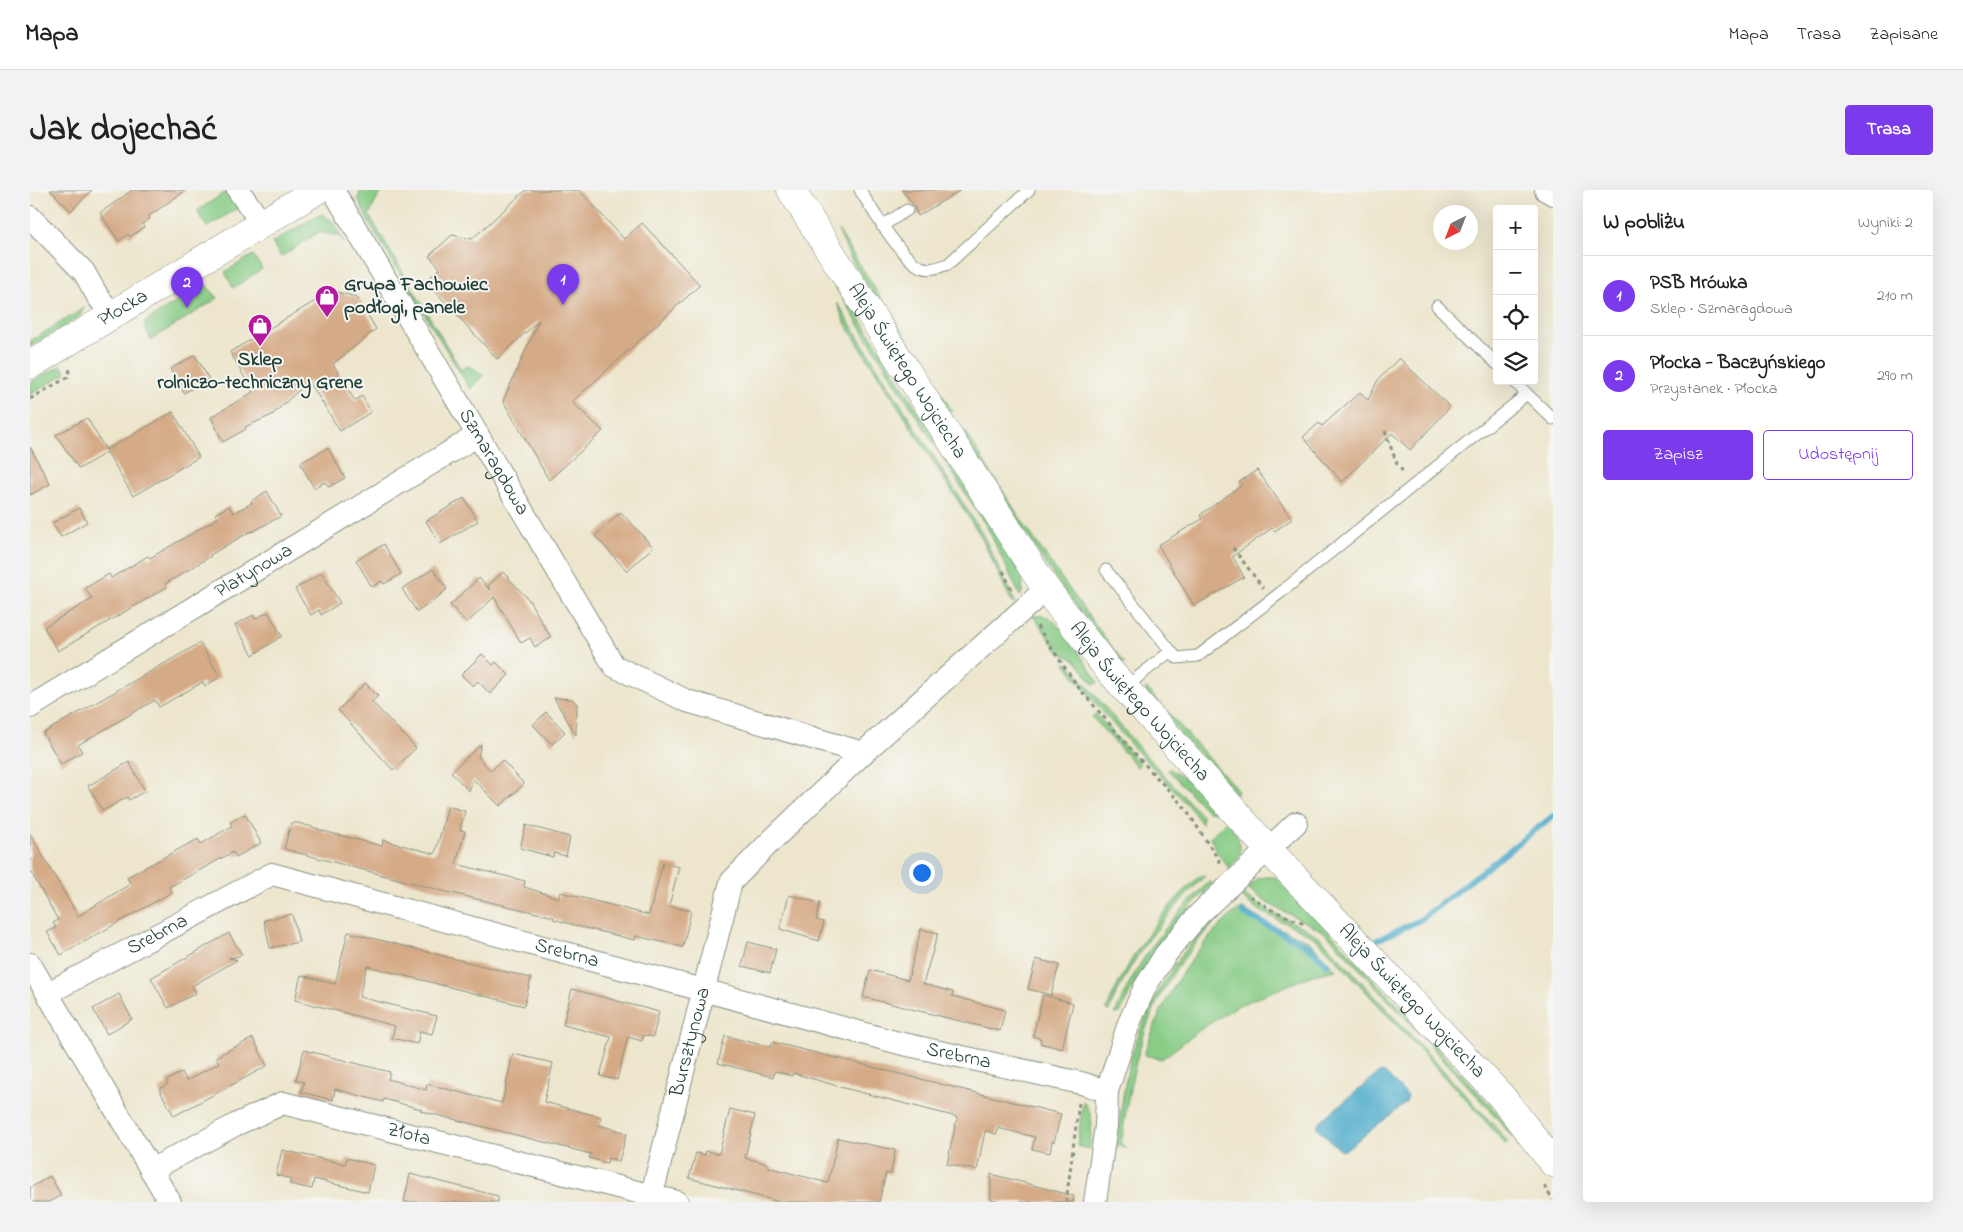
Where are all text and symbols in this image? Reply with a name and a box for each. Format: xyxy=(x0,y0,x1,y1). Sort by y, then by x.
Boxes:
text: Mapa xyxy=(25,17,79,52)
text: Mapa xyxy=(1729,22,1769,48)
text: Trasa xyxy=(1797,22,1841,48)
text: Zapisane xyxy=(1869,22,1938,48)
text: Jak dojechać xyxy=(30,105,217,156)
button: Trasa xyxy=(1845,105,1933,155)
north arrow xyxy=(1433,205,1478,250)
map controls xyxy=(1493,205,1538,385)
button: + xyxy=(1493,205,1538,250)
text: W pobliżu xyxy=(1603,208,1685,238)
text: Wyniki: 2 xyxy=(1858,211,1913,235)
button: − xyxy=(1493,250,1538,295)
pin: 1 xyxy=(547,264,579,305)
pin: 2 xyxy=(171,267,203,308)
text: PSB Mrówka xyxy=(1650,270,1748,297)
place label: Grupa Fachowiec podłogi, panele xyxy=(344,271,489,324)
street label: Aleja Świętego Wojciecha xyxy=(840,278,974,465)
street label: Płocka xyxy=(93,282,154,335)
shop icon: Grupa Fachowiec podłogi, panele xyxy=(314,284,340,318)
text: 1 xyxy=(1616,284,1622,308)
text: 210 m xyxy=(1877,284,1913,308)
button: locate xyxy=(1493,295,1538,340)
text: Sklep · Szmaragdowa xyxy=(1650,297,1793,321)
shop icon: Sklep rolniczo-techniczny Grene xyxy=(247,313,273,347)
button: layers xyxy=(1493,340,1538,385)
place label: Sklep rolniczo-techniczny Grene xyxy=(157,346,364,399)
text: Płocka - Baczyńskiego xyxy=(1650,350,1825,377)
text: 2 xyxy=(1615,364,1623,388)
text: 290 m xyxy=(1877,364,1913,388)
text: Przystanek · Płocka xyxy=(1650,377,1778,401)
street label: Szmaragdowa xyxy=(451,403,536,521)
button: Zapisz xyxy=(1603,430,1753,480)
button: Udostępnij xyxy=(1763,430,1913,480)
street label: Platynowa xyxy=(209,536,299,606)
street label: Aleja Świętego Wojciecha xyxy=(1062,616,1216,788)
your location xyxy=(909,860,935,886)
street label: Srebrna xyxy=(122,907,193,963)
street label: Aleja Świętego Wojciecha xyxy=(1331,917,1492,1085)
street label: Srebrna xyxy=(531,931,602,976)
street label: Bursztynowa xyxy=(662,984,718,1101)
street label: Srebrna xyxy=(923,1035,994,1077)
street label: Złota xyxy=(384,1115,434,1154)

